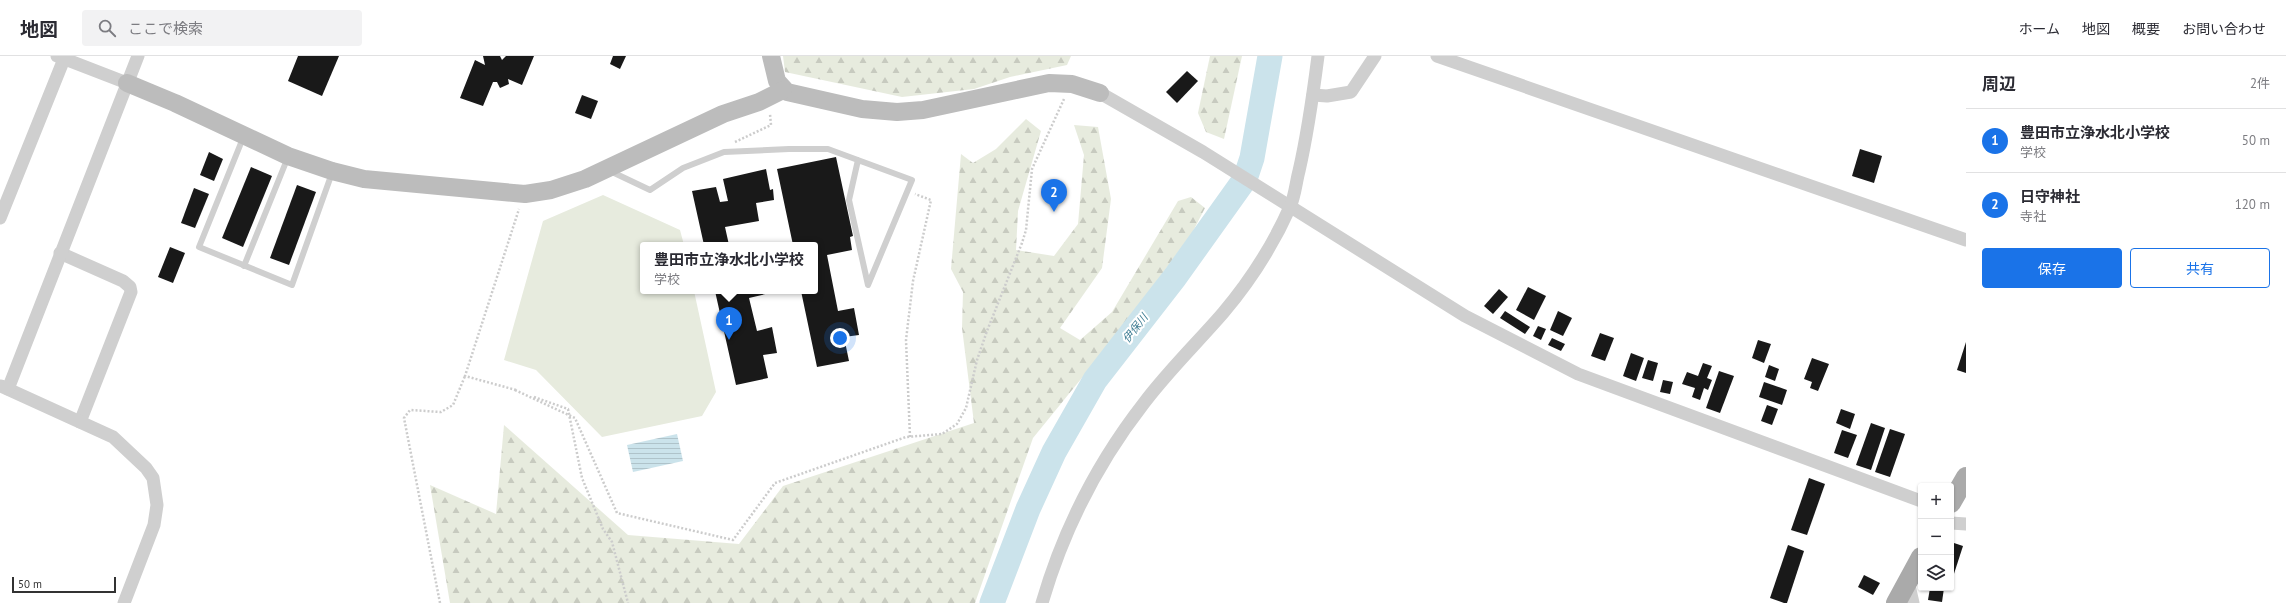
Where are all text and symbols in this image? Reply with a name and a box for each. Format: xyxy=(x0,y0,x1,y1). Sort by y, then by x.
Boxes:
search box xyxy=(82,10,362,46)
text: 地図 xyxy=(20,17,58,41)
icon: search xyxy=(96,17,118,39)
text: ここで検索 xyxy=(128,19,203,38)
text: ホーム xyxy=(2018,20,2060,38)
text: 地図 xyxy=(2082,20,2110,38)
text: 概要 xyxy=(2132,20,2160,38)
text: お問い合わせ xyxy=(2182,20,2266,38)
text: 周辺 xyxy=(1982,73,2016,95)
text: 2件 xyxy=(2250,75,2270,92)
text: 豊田市立浄水北小学校 xyxy=(2020,123,2170,142)
text: 1 xyxy=(1991,132,1999,149)
text: 50 m xyxy=(2242,132,2270,149)
text: 学校 xyxy=(2020,144,2046,161)
pin: 2 xyxy=(1041,179,1067,212)
text: 日守神社 xyxy=(2020,187,2080,206)
text: 2 xyxy=(1991,196,1999,213)
text: 120 m xyxy=(2235,196,2270,213)
text: 寺社 xyxy=(2020,208,2046,225)
popup xyxy=(640,242,818,294)
button: 保存 xyxy=(1982,248,2122,288)
button: 共有 xyxy=(2130,248,2270,288)
text: 豊田市立浄水北小学校 xyxy=(654,250,804,269)
text: 学校 xyxy=(654,271,680,288)
pin: 1 xyxy=(716,307,742,340)
water label: 伊保川 xyxy=(1119,310,1151,345)
your location xyxy=(830,328,850,348)
map controls xyxy=(1918,483,1954,591)
button: + xyxy=(1918,483,1954,519)
button: − xyxy=(1918,519,1954,555)
button: layers xyxy=(1918,555,1954,591)
scale bar xyxy=(12,575,116,594)
text: 50 m xyxy=(18,577,42,591)

